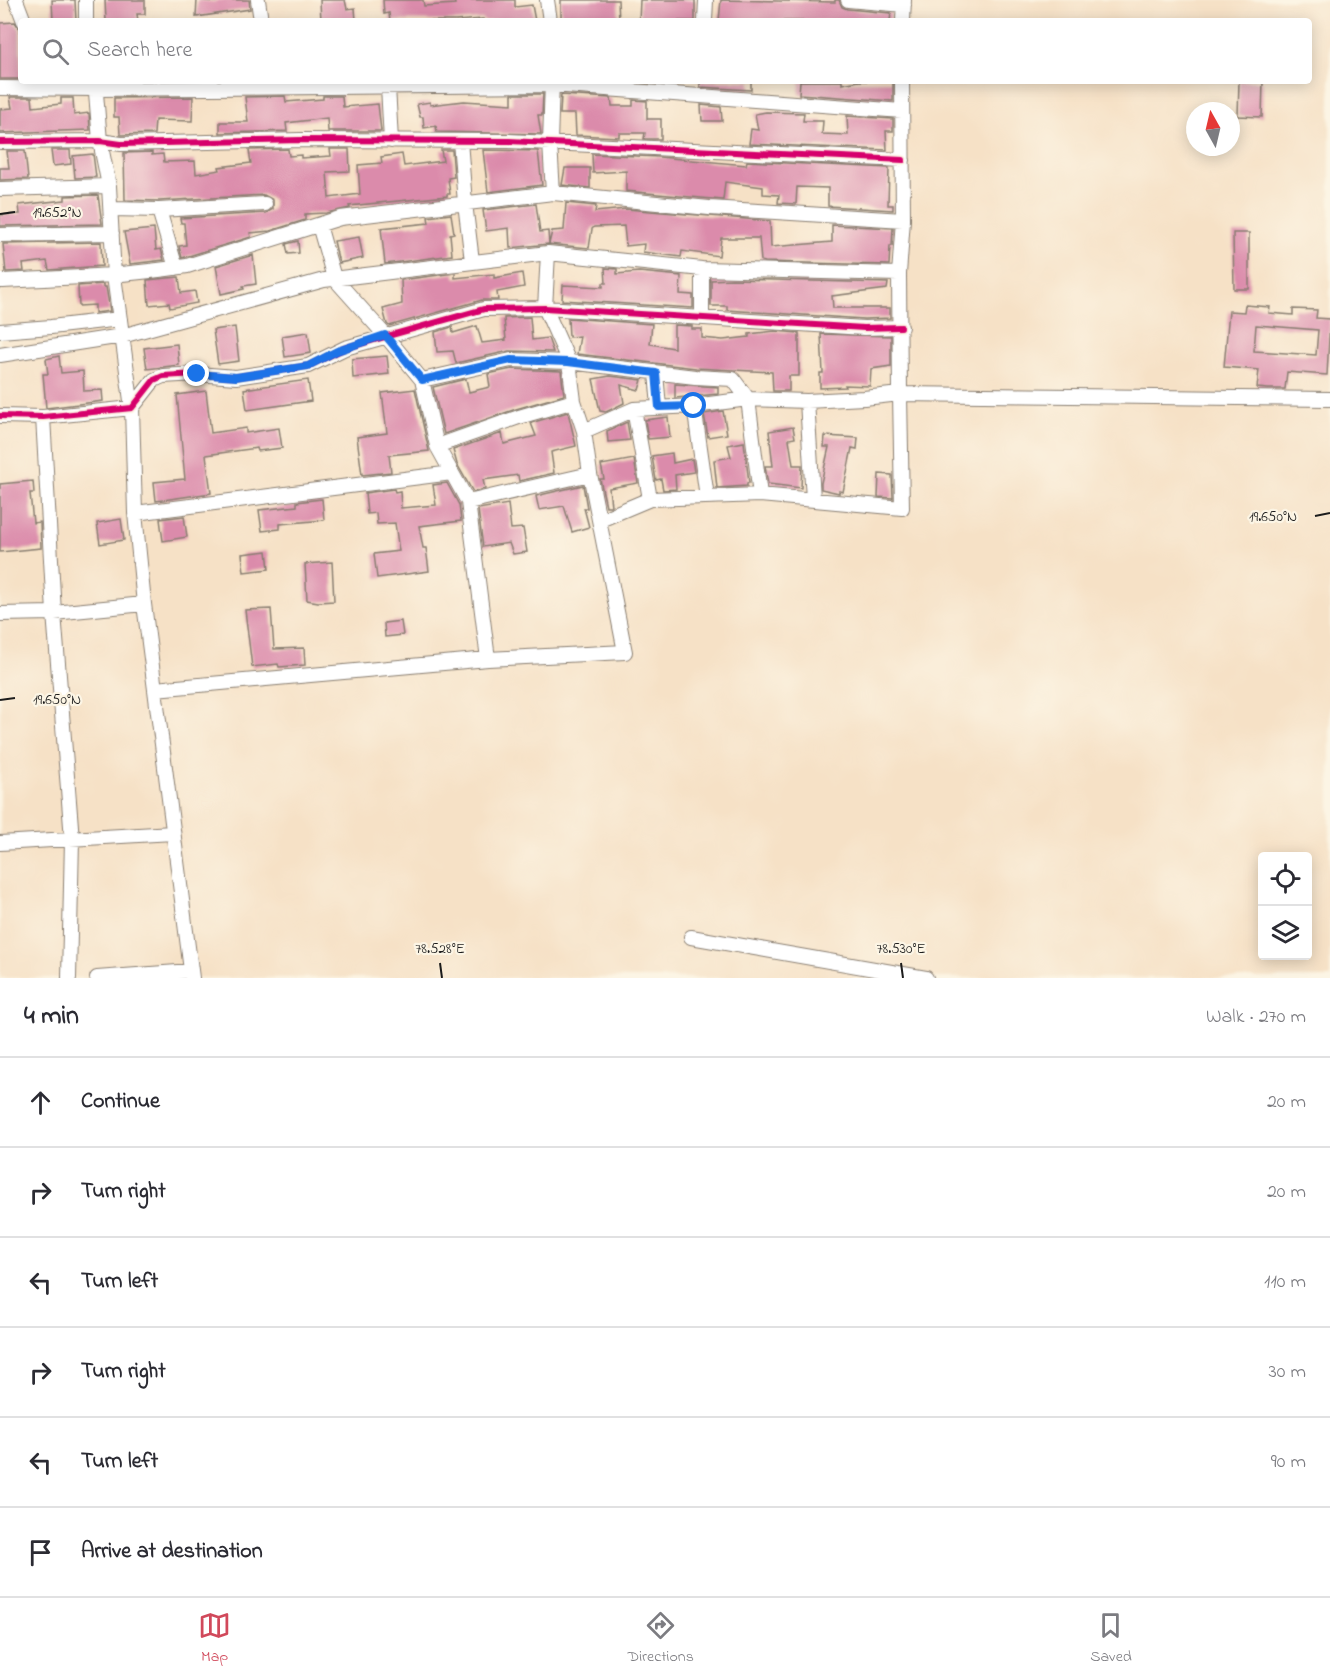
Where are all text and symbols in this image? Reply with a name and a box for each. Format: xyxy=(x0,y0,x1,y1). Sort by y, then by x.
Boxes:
search box xyxy=(18,18,1312,84)
icon: search xyxy=(39,35,72,68)
text: Search here xyxy=(87,35,192,67)
north arrow xyxy=(1186,102,1240,156)
text: 19.652°N xyxy=(32,202,82,224)
route end xyxy=(183,360,209,386)
route start xyxy=(680,392,706,418)
text: 19.650°N xyxy=(1249,506,1297,528)
text: 19.650°N xyxy=(33,689,81,711)
map controls xyxy=(1258,852,1312,960)
button: locate xyxy=(1258,852,1312,906)
button: layers xyxy=(1258,906,1312,960)
text: 78.528°E xyxy=(415,938,465,960)
text: 78.530°E xyxy=(876,938,926,960)
text: 4 min xyxy=(24,998,79,1036)
text: Walk · 270 m xyxy=(1206,1003,1306,1032)
icon: ahead xyxy=(24,1086,57,1119)
text: Continue xyxy=(81,1086,160,1118)
text: 20 m xyxy=(1267,1088,1306,1117)
icon: right xyxy=(24,1176,57,1209)
text: Turn right xyxy=(81,1176,166,1208)
text: 20 m xyxy=(1267,1178,1306,1207)
icon: left xyxy=(24,1266,57,1299)
text: Turn left xyxy=(81,1266,158,1298)
text: 110 m xyxy=(1264,1268,1306,1297)
icon: right xyxy=(24,1356,57,1389)
text: Turn right xyxy=(81,1356,166,1388)
text: 30 m xyxy=(1269,1358,1306,1387)
icon: left xyxy=(24,1446,57,1479)
text: Turn left xyxy=(81,1446,158,1478)
text: 90 m xyxy=(1271,1448,1306,1477)
icon: arrive xyxy=(24,1536,57,1569)
text: Arrive at destination xyxy=(81,1536,263,1568)
tab: Map xyxy=(198,1609,231,1669)
tab: Directions xyxy=(627,1609,694,1669)
tab: Saved xyxy=(1090,1609,1132,1669)

